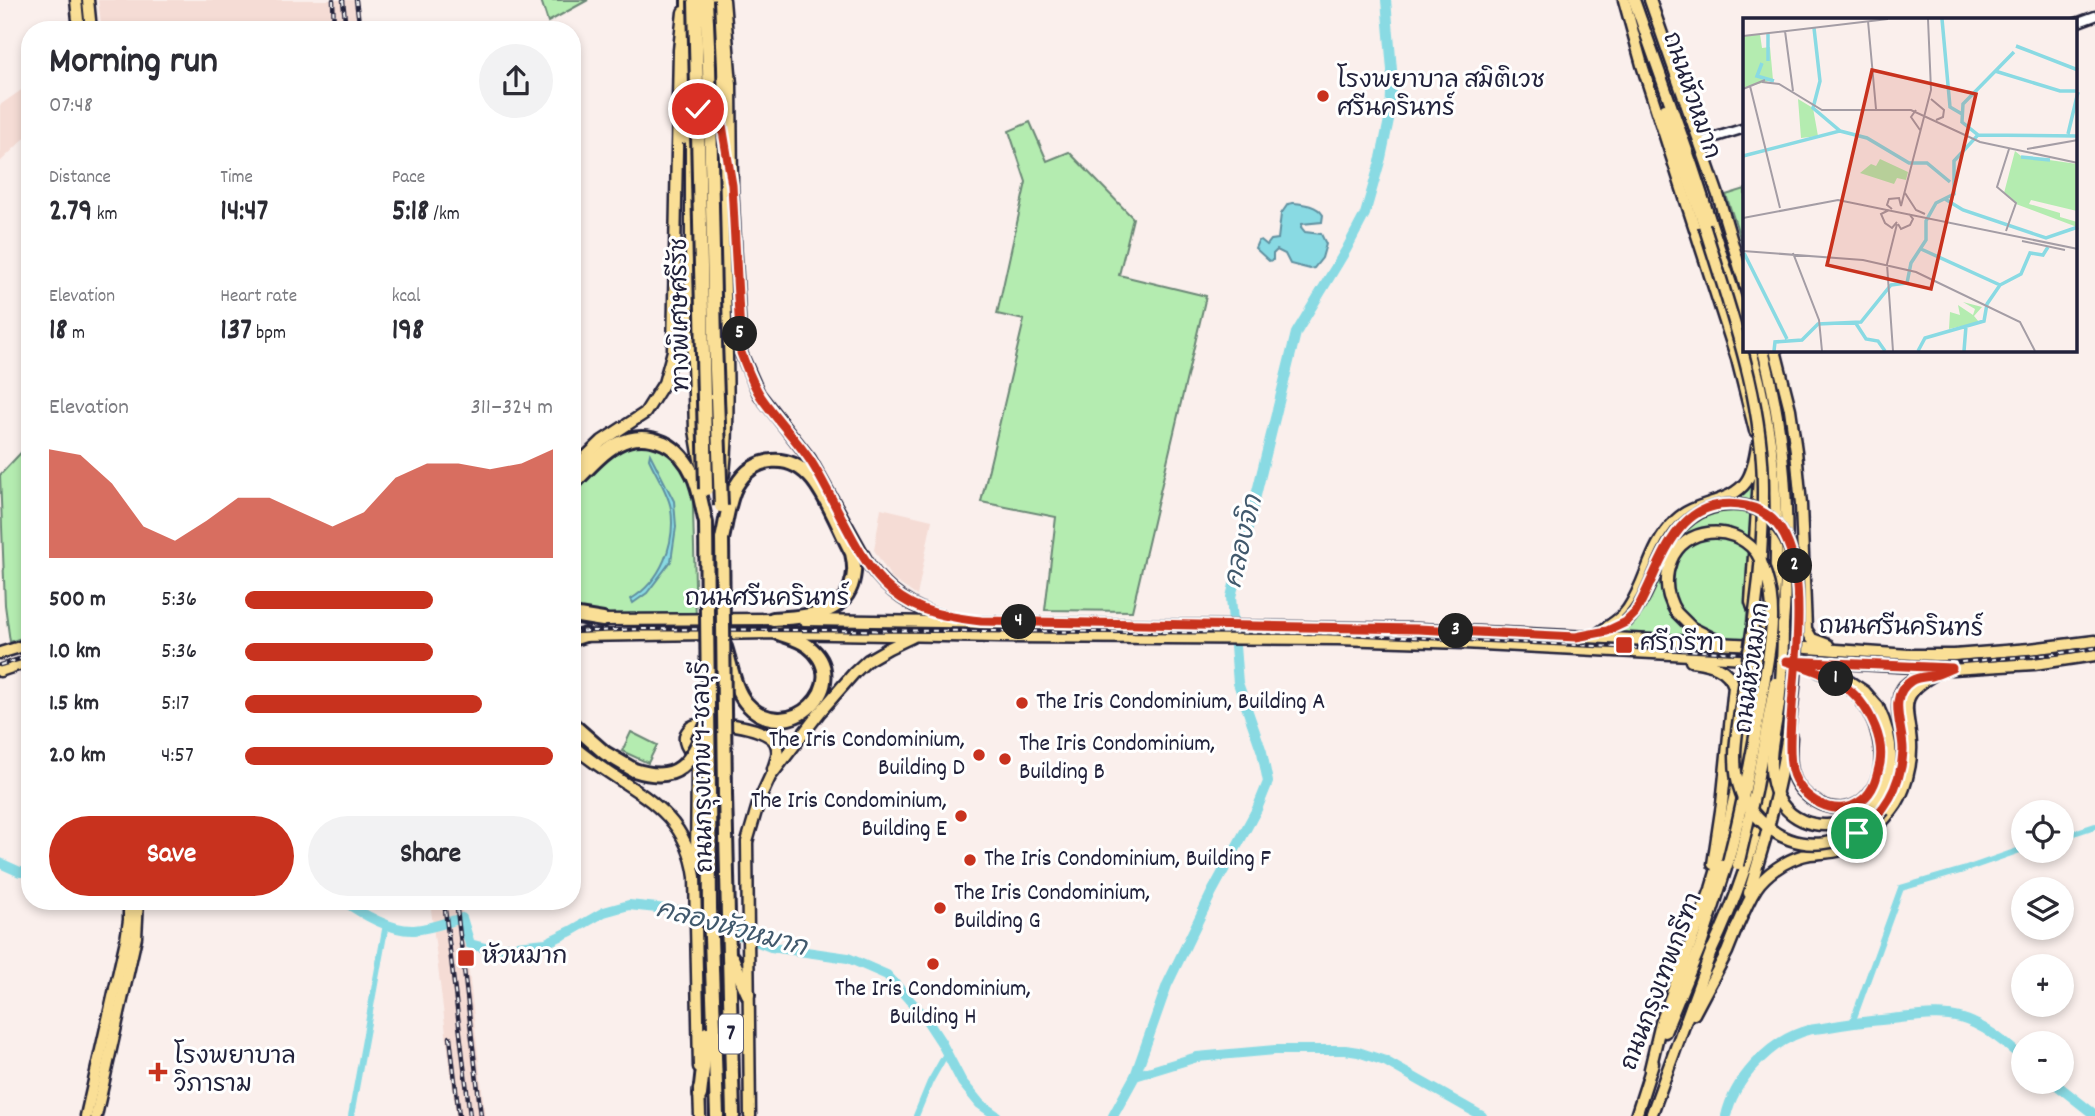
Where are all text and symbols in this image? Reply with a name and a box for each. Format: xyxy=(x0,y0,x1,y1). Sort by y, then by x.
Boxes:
inset map xyxy=(1743,18,2078,352)
street label: ถนนหัวหมาก xyxy=(1652,28,1728,164)
text: Morning run xyxy=(49,36,218,91)
button: share xyxy=(479,44,553,118)
place label: โรงพยาบาล สมิติเวช ศรีนครินทร์ xyxy=(1337,63,1545,127)
pin xyxy=(668,79,728,139)
marker: โรงพยาบาล สมิติเวช ศรีนครินทร์ xyxy=(1315,88,1331,104)
text: 07:48 xyxy=(49,90,93,123)
icon: check xyxy=(679,90,717,128)
text: Distance xyxy=(49,165,111,192)
text: Time xyxy=(220,165,253,192)
text: Pace xyxy=(392,165,425,192)
text: 2.79 xyxy=(49,192,92,235)
text: 14:47 xyxy=(220,192,268,235)
text: 5:18 xyxy=(392,192,429,235)
text: km xyxy=(92,202,118,229)
text: /km xyxy=(429,202,460,229)
street label: ทางพิเศษศรีรัช xyxy=(663,237,700,393)
text: Elevation xyxy=(49,284,115,311)
text: Heart rate xyxy=(220,284,297,311)
text: kcal xyxy=(392,284,421,311)
text: 18 xyxy=(49,311,68,354)
text: 137 xyxy=(220,311,252,354)
text: 198 xyxy=(392,311,424,354)
pin: 5 xyxy=(722,316,758,352)
text: 5 xyxy=(735,320,744,347)
text: m xyxy=(68,321,85,348)
text: bpm xyxy=(252,321,286,348)
text: Elevation xyxy=(49,392,129,425)
text: 311–324 m xyxy=(470,392,553,425)
water label: คลองจิก xyxy=(1216,491,1274,592)
pin: 2 xyxy=(1778,548,1812,584)
text: 2 xyxy=(1790,552,1799,579)
street label: ถนนศรีนครินทร์ xyxy=(685,581,849,617)
text: 500 m xyxy=(49,584,106,617)
text: 5:36 xyxy=(161,584,197,617)
street label: ถนนหัวหมาก xyxy=(1728,600,1780,736)
pin: 4 xyxy=(1002,604,1036,640)
text: 4 xyxy=(1015,608,1022,635)
street label: ถนนศรีนครินทร์ xyxy=(1818,609,1984,647)
pin: 3 xyxy=(1438,614,1474,648)
text: 3 xyxy=(1451,617,1460,644)
place label: ศรีกรีฑา xyxy=(1640,627,1724,662)
marker: ศรีกรีฑา xyxy=(1614,635,1634,655)
text: 1.0 km xyxy=(49,636,101,669)
text: 5:36 xyxy=(161,636,197,669)
street label: ถนนกรุงเทพฯ-ชลบุรี xyxy=(685,661,724,873)
pin: 1 xyxy=(1818,662,1854,696)
text: 1 xyxy=(1833,665,1838,692)
place label: The Iris Condominium, Building A xyxy=(1036,686,1325,720)
text: 1.5 km xyxy=(49,688,99,721)
text: 5:17 xyxy=(161,688,189,721)
marker: The Iris Condominium, Building A xyxy=(1014,695,1030,711)
place label: The Iris Condominium, Building D xyxy=(769,724,965,786)
place label: The Iris Condominium, Building B xyxy=(1019,728,1215,790)
text: 2.0 km xyxy=(49,740,106,773)
text: 4:57 xyxy=(161,740,194,773)
marker: The Iris Condominium, Building D xyxy=(971,747,987,763)
marker: The Iris Condominium, Building B xyxy=(997,751,1013,767)
place label: The Iris Condominium, Building E xyxy=(751,785,947,847)
map controls xyxy=(2011,800,2074,1094)
button: locate xyxy=(2011,800,2074,863)
pin xyxy=(1827,803,1887,863)
marker: The Iris Condominium, Building E xyxy=(953,808,969,824)
icon: arrive xyxy=(1838,814,1876,852)
button: Save xyxy=(49,816,294,896)
button: Share xyxy=(308,816,553,896)
place label: The Iris Condominium, Building F xyxy=(984,843,1271,877)
marker: The Iris Condominium, Building F xyxy=(962,852,978,868)
place label: The Iris Condominium, Building G xyxy=(954,877,1150,939)
button: layers xyxy=(2011,877,2074,940)
street label: ถนนกรุงเทพกรีฑา xyxy=(1613,888,1713,1076)
water label: คลองหัวหมาก xyxy=(652,892,812,968)
marker: The Iris Condominium, Building G xyxy=(932,900,948,916)
place label: หัวหมาก xyxy=(482,941,567,975)
marker: หัวหมาก xyxy=(456,948,476,968)
button: + xyxy=(2011,954,2074,1017)
marker: The Iris Condominium, Building H xyxy=(925,956,941,972)
place label: The Iris Condominium, Building H xyxy=(835,973,1031,1035)
road number: 7 xyxy=(719,1015,743,1054)
button: − xyxy=(2011,1031,2074,1094)
place label: โรงพยาบาล วิภาราม xyxy=(174,1039,296,1103)
marker: โรงพยาบาล วิภาราม xyxy=(148,1062,168,1082)

